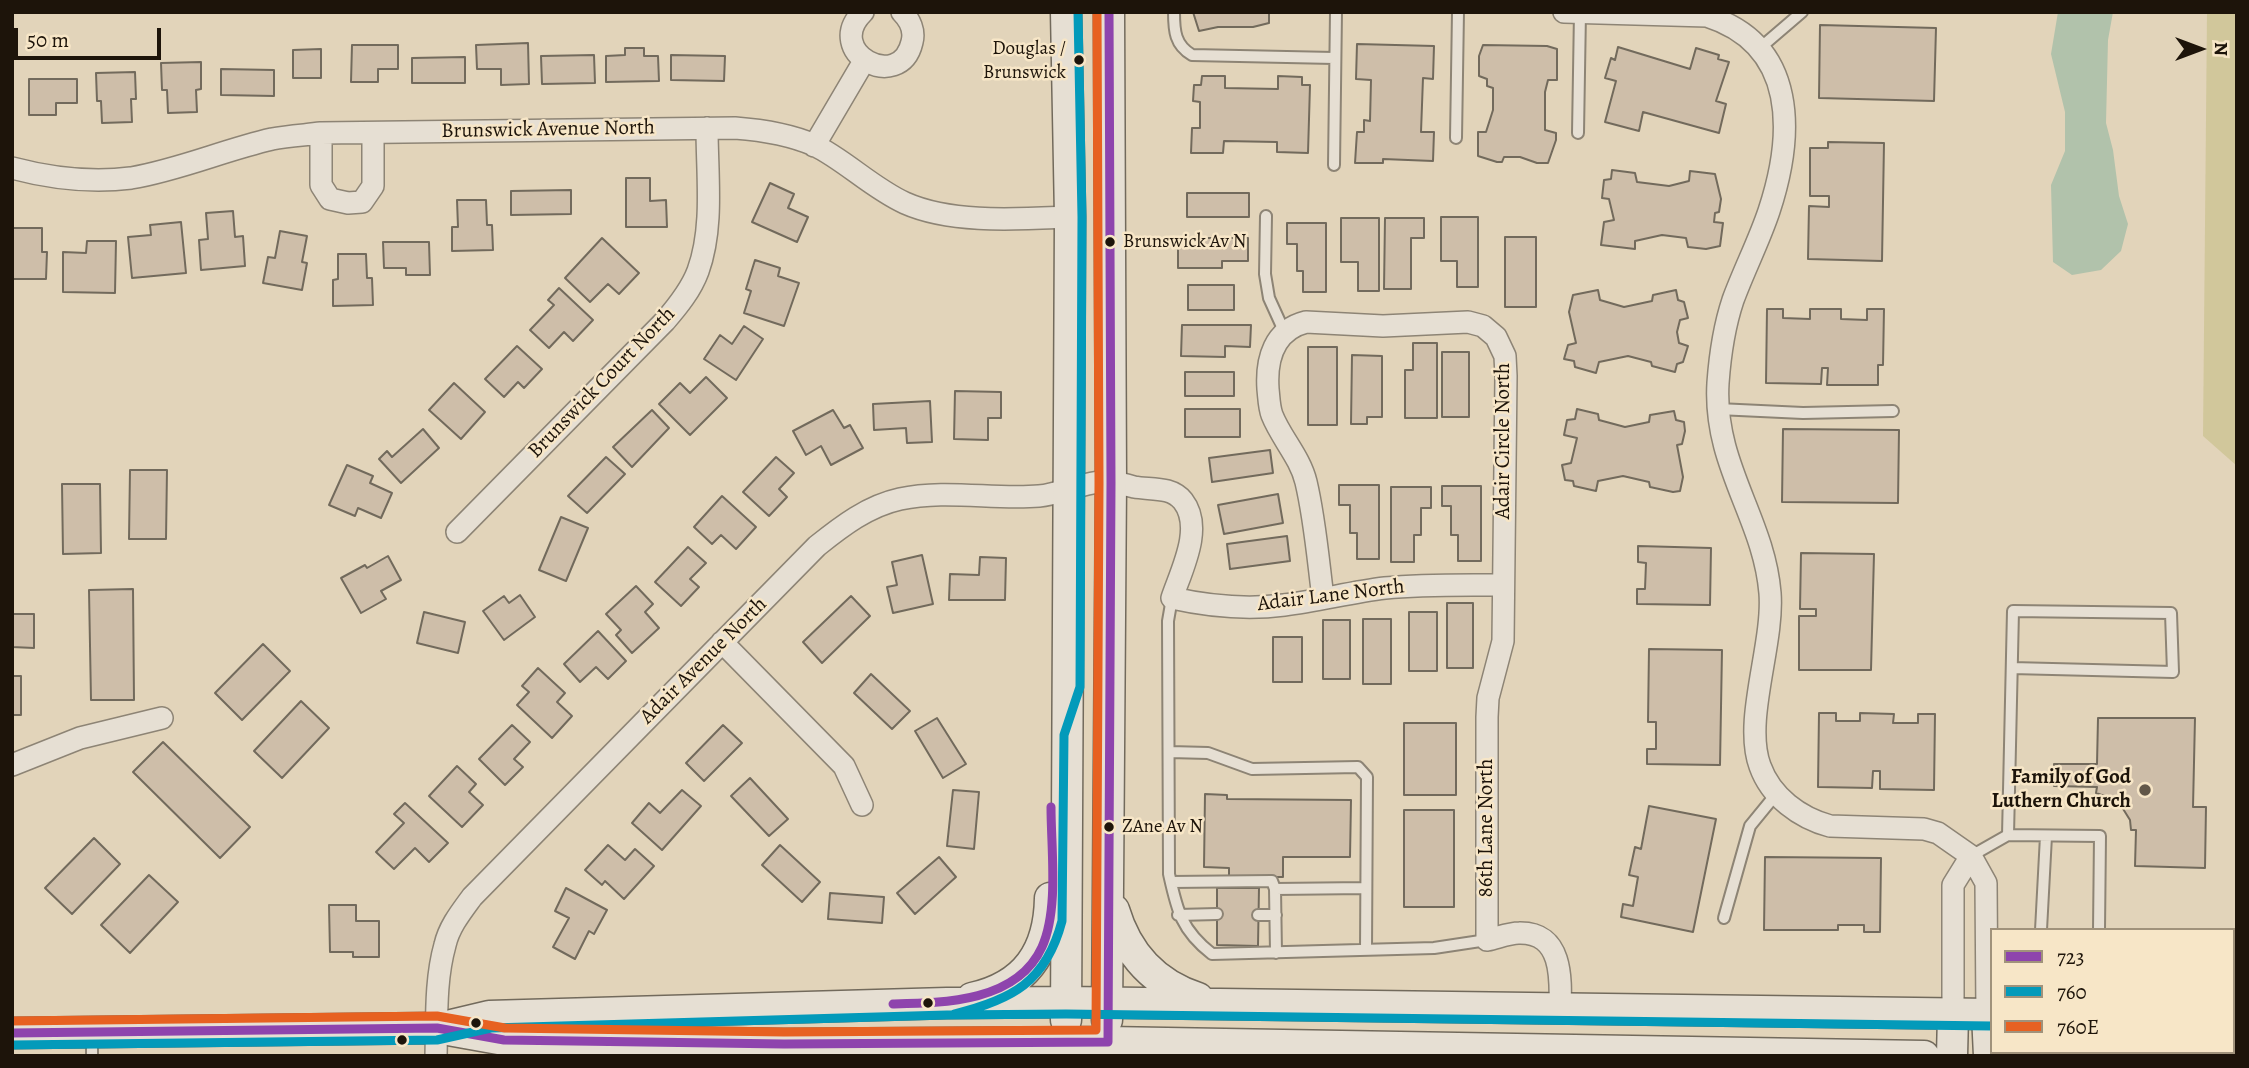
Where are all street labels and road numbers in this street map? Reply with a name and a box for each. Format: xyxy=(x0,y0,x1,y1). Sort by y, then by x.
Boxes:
street label: Brunswick Avenue North xyxy=(441,116,655,144)
street label: Brunswick Court North xyxy=(523,302,681,464)
street label: Adair Circle North xyxy=(1491,363,1517,519)
street label: Adair Lane North xyxy=(1256,574,1406,618)
street label: Adair Avenue North xyxy=(635,592,773,730)
street label: 86th Lane North xyxy=(1474,758,1500,898)

